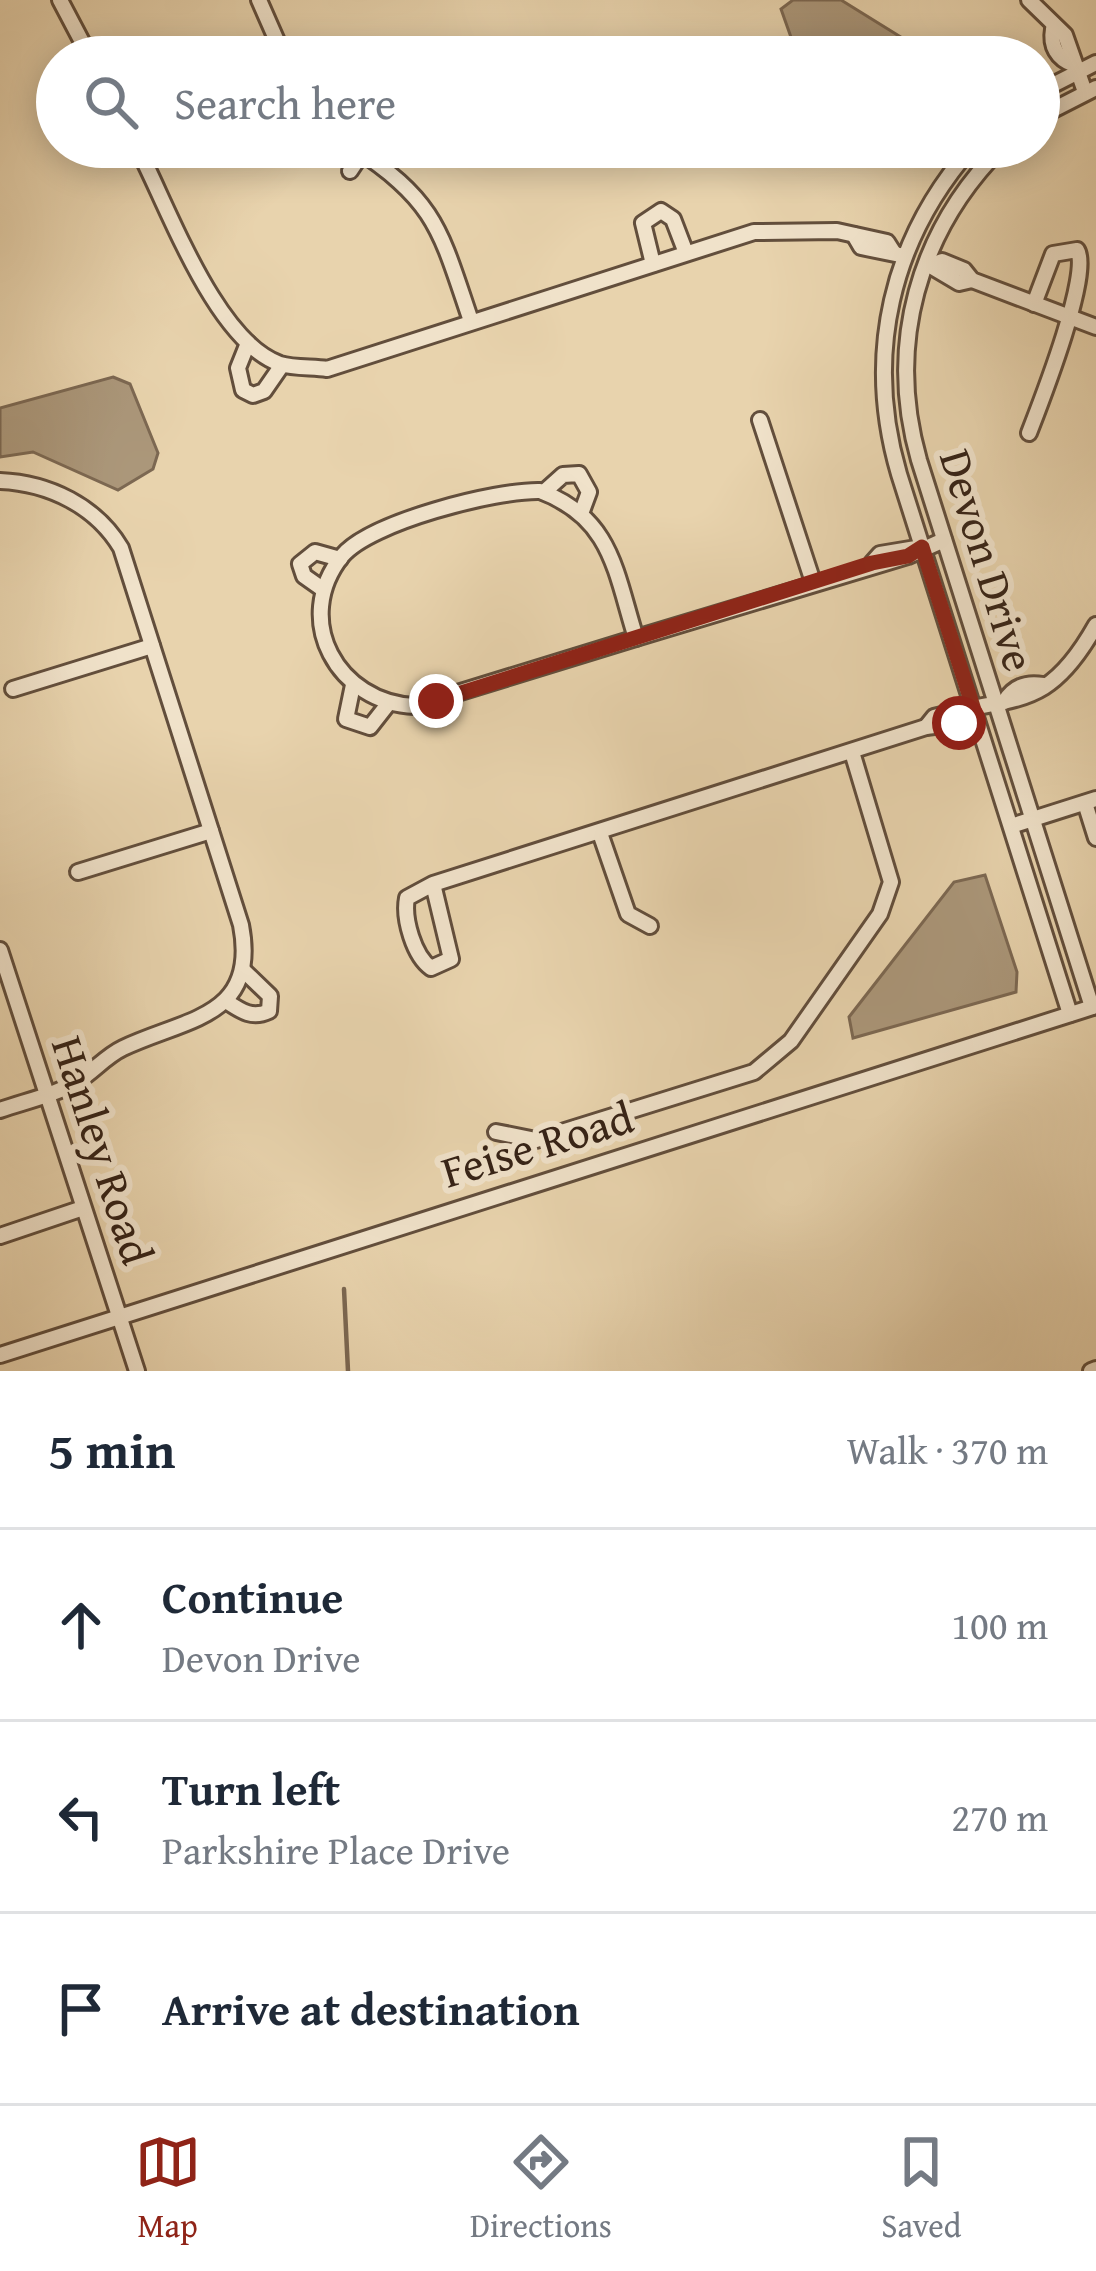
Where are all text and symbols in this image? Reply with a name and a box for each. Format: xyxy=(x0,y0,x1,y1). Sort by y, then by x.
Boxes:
search box xyxy=(36,36,1060,168)
icon: search xyxy=(78,69,144,135)
text: Search here xyxy=(174,70,396,135)
street label: Devon Drive xyxy=(924,441,1053,679)
route end xyxy=(409,674,463,728)
route start xyxy=(932,696,986,750)
street label: Hanley Road xyxy=(36,1027,171,1272)
street label: Feise Road xyxy=(433,1084,641,1203)
text: 5 min xyxy=(48,1412,175,1487)
text: Walk · 370 m xyxy=(847,1421,1048,1478)
text: Continue xyxy=(162,1564,343,1629)
icon: ahead xyxy=(48,1592,114,1658)
text: 100 m xyxy=(951,1596,1048,1653)
text: Devon Drive xyxy=(162,1629,361,1686)
text: Turn left xyxy=(162,1756,340,1821)
icon: left xyxy=(48,1784,114,1850)
text: 270 m xyxy=(951,1788,1048,1845)
text: Parkshire Place Drive xyxy=(162,1821,510,1878)
icon: arrive xyxy=(48,1976,114,2042)
text: Arrive at destination xyxy=(162,1976,580,2041)
tab: Map xyxy=(135,2129,201,2249)
tab: Directions xyxy=(470,2129,612,2249)
tab: Saved xyxy=(881,2129,961,2249)

